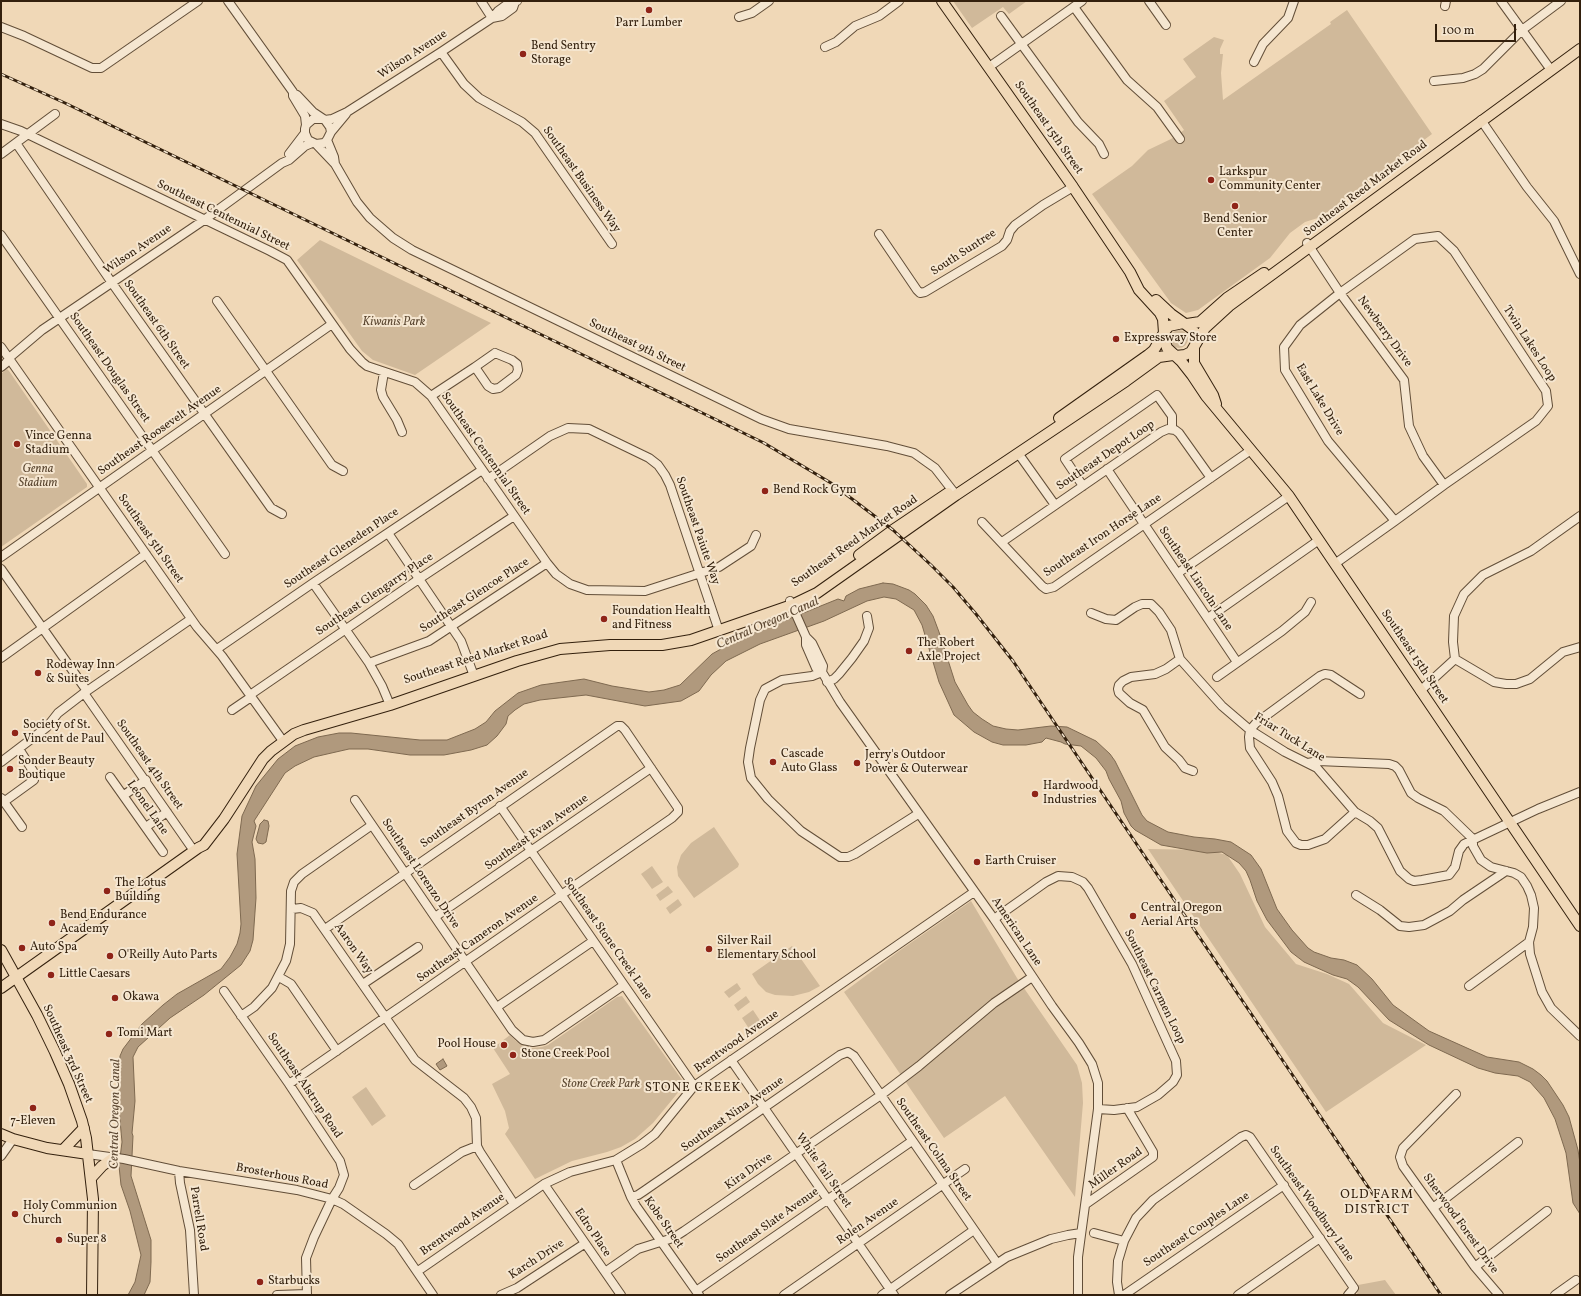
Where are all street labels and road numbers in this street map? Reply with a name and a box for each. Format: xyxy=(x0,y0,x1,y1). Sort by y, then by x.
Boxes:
street label: Wilson Avenue xyxy=(376,27,450,83)
street label: Southeast 15th Street xyxy=(1010,79,1086,177)
street label: Southeast Business Way xyxy=(539,124,623,236)
street label: Southeast Reed Market Road xyxy=(1301,138,1431,240)
street label: Southeast Centennial Street xyxy=(154,177,292,255)
street label: Wilson Avenue xyxy=(101,222,175,278)
street label: South Suntree xyxy=(929,227,999,279)
street label: Southeast 6th Street xyxy=(120,278,192,372)
street label: Newberry Drive xyxy=(1353,294,1415,370)
street label: Twin Lakes Loop xyxy=(1499,303,1559,385)
street label: Southeast Douglas Street xyxy=(65,310,153,426)
street label: Southeast 9th Street xyxy=(586,316,688,376)
street label: East Lake Drive xyxy=(1292,361,1346,439)
street label: Southeast Roosevelt Avenue xyxy=(96,383,224,479)
street label: Southeast Centennial Street xyxy=(437,390,533,518)
street label: Southeast Depot Loop xyxy=(1054,418,1158,494)
street label: Southeast Paiute Way xyxy=(672,475,722,587)
street label: Southeast Iron Horse Lane xyxy=(1041,491,1165,581)
street label: Southeast 5th Street xyxy=(114,492,186,586)
street label: Southeast Reed Market Road xyxy=(789,493,921,591)
street label: Southeast Gleneden Place xyxy=(282,505,402,593)
street label: Southeast Lincoln Lane xyxy=(1155,524,1235,634)
street label: Southeast Glengarry Place xyxy=(314,550,436,640)
street label: Southeast Glencoe Place xyxy=(418,555,532,637)
street label: Southeast 15th Street xyxy=(1377,607,1451,707)
street label: Southeast Reed Market Road xyxy=(402,628,550,688)
street label: Friar Tuck Lane xyxy=(1251,710,1327,766)
street label: Southeast 4th Street xyxy=(112,717,186,813)
street label: Southeast Byron Avenue xyxy=(418,766,532,852)
street label: Leonel Lane xyxy=(123,778,171,838)
street label: Southeast Evan Avenue xyxy=(483,792,591,874)
street label: Southeast Lorenzo Drive xyxy=(378,816,462,932)
street label: Southeast Stone Creek Lane xyxy=(559,875,655,1003)
street label: Southeast Cameron Avenue xyxy=(415,892,541,986)
street label: American Lane xyxy=(988,895,1044,969)
street label: Aaron Way xyxy=(330,921,376,977)
street label: Southeast Carmen Loop xyxy=(1120,927,1188,1047)
street label: Southeast 3rd Street xyxy=(39,1002,95,1106)
street label: Brentwood Avenue xyxy=(692,1007,782,1077)
street label: Southeast Alstrup Road xyxy=(263,1031,345,1141)
street label: Southeast Nina Avenue xyxy=(679,1074,787,1156)
street label: Southeast Colma Street xyxy=(892,1096,974,1204)
street label: White Tail Street xyxy=(792,1131,854,1211)
street label: Southeast Woodbury Lane xyxy=(1266,1143,1356,1265)
street label: Miller Road xyxy=(1086,1145,1146,1193)
street label: Kira Drive xyxy=(723,1150,775,1194)
street label: Brosterhous Road xyxy=(235,1161,329,1193)
street label: Sherwood Forest Drive xyxy=(1419,1171,1501,1277)
street label: Southeast Slate Avenue xyxy=(714,1185,822,1267)
street label: Parrell Road xyxy=(186,1186,210,1252)
street label: Southeast Couples Lane xyxy=(1141,1189,1253,1271)
street label: Brentwood Avenue xyxy=(418,1190,508,1260)
street label: Kobe Street xyxy=(640,1194,686,1252)
street label: Rolen Avenue xyxy=(834,1195,902,1249)
street label: Edro Place xyxy=(571,1206,613,1260)
street label: Karch Drive xyxy=(507,1237,567,1283)

